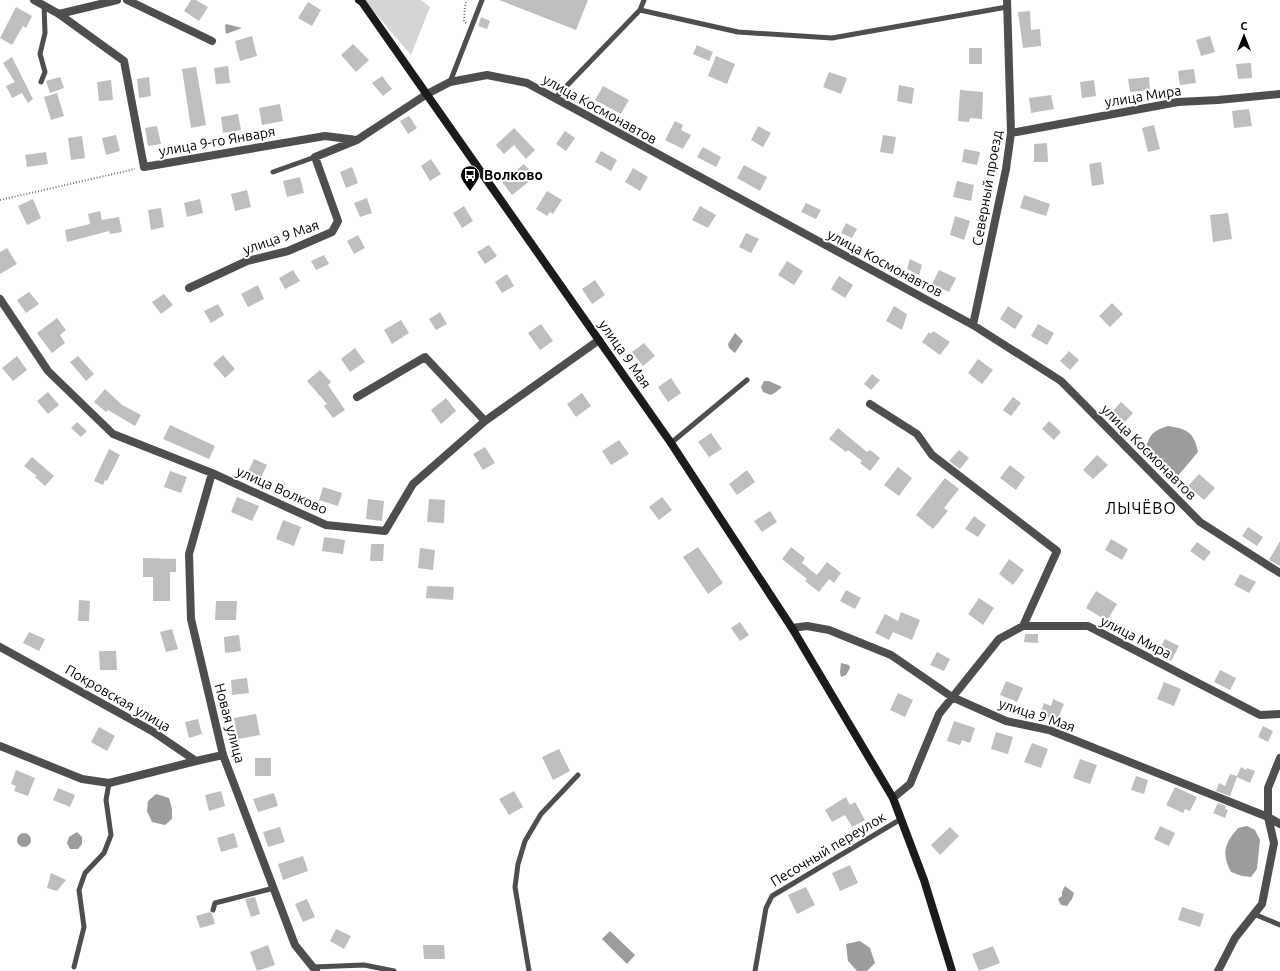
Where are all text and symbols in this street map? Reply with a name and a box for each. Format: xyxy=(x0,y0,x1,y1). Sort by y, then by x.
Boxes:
north arrow xyxy=(1224,16,1264,56)
text: С xyxy=(1240,20,1248,32)
street label: улица Космонавтов xyxy=(540,71,660,147)
street label: улица Мира xyxy=(1104,82,1182,110)
street label: улица 9-го Января xyxy=(157,123,277,159)
street label: Северный проезд xyxy=(969,129,1005,247)
bus stop icon: Волково xyxy=(459,164,481,192)
place label: Волково xyxy=(484,167,543,183)
street label: улица 9 Мая xyxy=(241,216,321,258)
street label: улица Космонавтов xyxy=(825,226,945,300)
street label: улица 9 Мая xyxy=(596,317,654,391)
street label: улица Космонавтов xyxy=(1098,401,1200,503)
street label: улица Волково xyxy=(234,463,330,517)
district label: ЛЫЧЁВО xyxy=(1105,499,1177,517)
street label: улица Мира xyxy=(1098,612,1174,662)
street label: Покровская улица xyxy=(62,661,174,735)
street label: Новая улица xyxy=(212,681,248,765)
street label: улица 9 Мая xyxy=(997,695,1077,735)
street label: Песочный переулок xyxy=(768,808,888,890)

